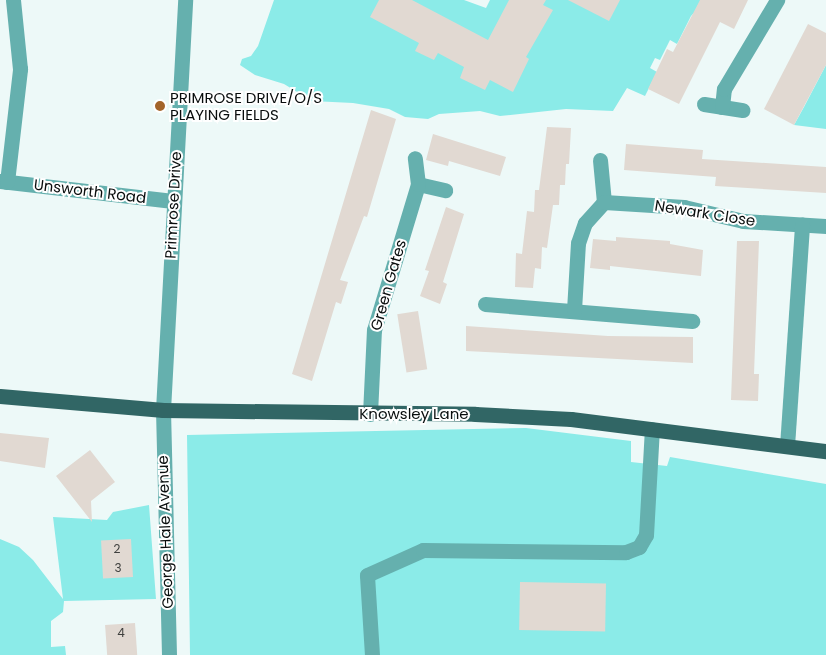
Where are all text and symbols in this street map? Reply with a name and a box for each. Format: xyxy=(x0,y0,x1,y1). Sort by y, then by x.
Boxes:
place label: PRIMROSE DRIVE/O/S PLAYING FIELDS xyxy=(170,88,322,123)
marker: PRIMROSE DRIVE/O/S PLAYING FIELDS xyxy=(154,100,166,112)
street label: Primrose Drive xyxy=(161,151,185,259)
street label: Unsworth Road xyxy=(33,175,147,207)
street label: Newark Close xyxy=(653,196,757,230)
street label: Green Gates xyxy=(366,237,410,333)
street label: Knowsley Lane xyxy=(359,405,469,423)
street label: George Hale Avenue xyxy=(153,455,177,609)
house number: 2 xyxy=(114,542,120,556)
house number: 3 xyxy=(114,561,122,575)
house number: 4 xyxy=(117,626,125,640)

